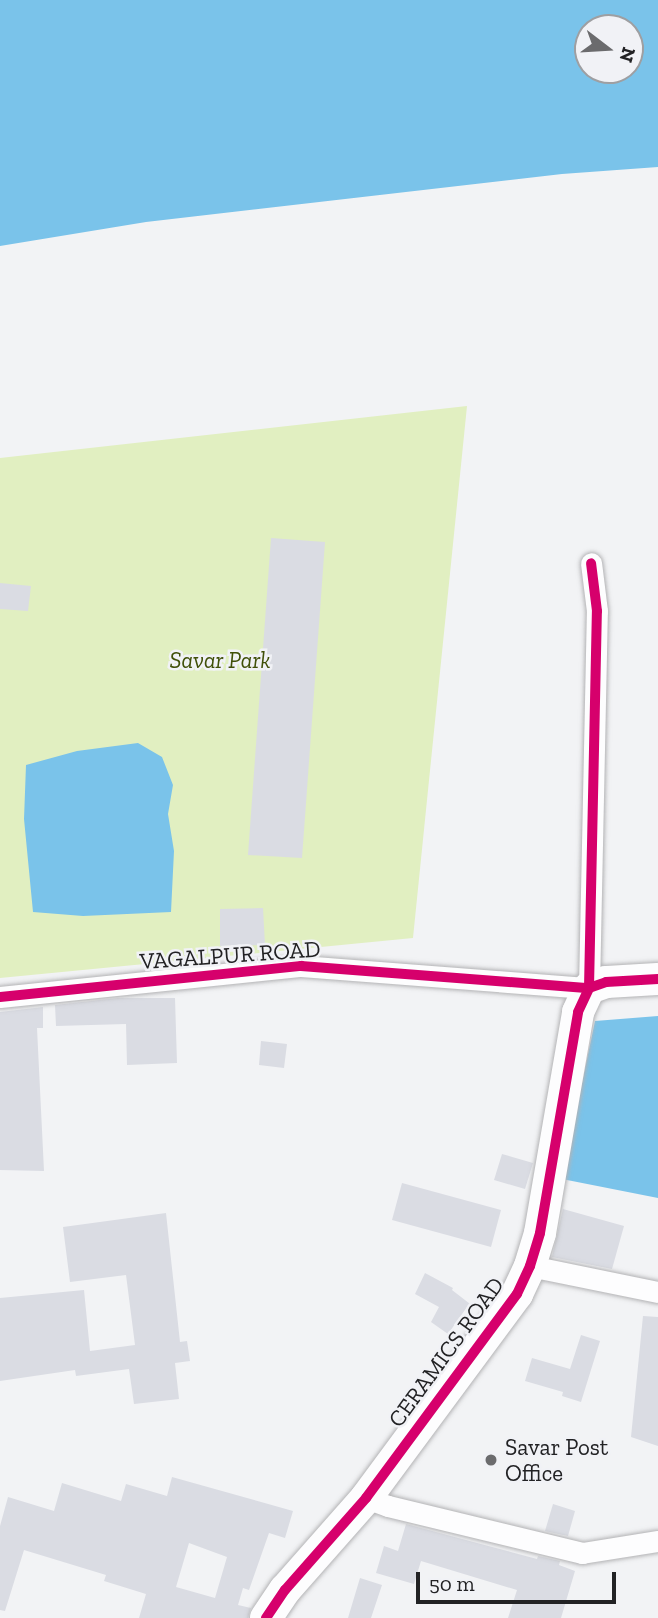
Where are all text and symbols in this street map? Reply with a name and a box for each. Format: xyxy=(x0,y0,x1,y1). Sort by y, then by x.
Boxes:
north arrow xyxy=(574,14,644,84)
text: N xyxy=(615,44,641,65)
park label: Savar Park xyxy=(169,646,271,674)
street label: VAGALPUR ROAD xyxy=(139,935,321,975)
street label: CERAMICS ROAD xyxy=(382,1272,510,1432)
place label: Savar Post Office xyxy=(505,1433,609,1487)
marker: Savar Post Office xyxy=(483,1452,499,1468)
scale bar xyxy=(420,1558,620,1602)
text: 50 m xyxy=(429,1571,475,1596)

